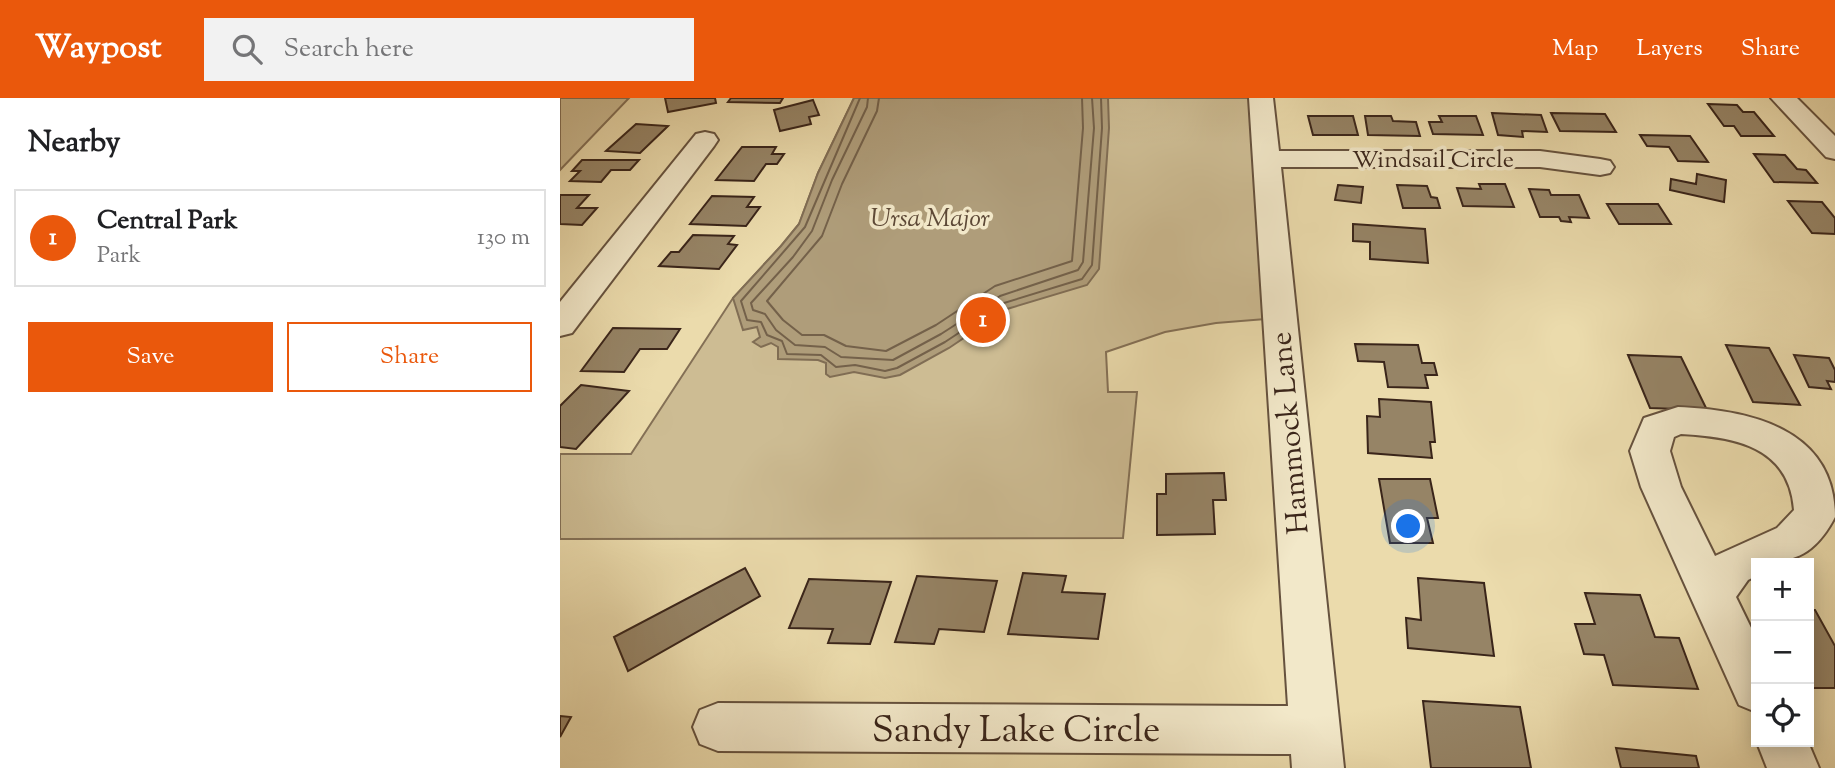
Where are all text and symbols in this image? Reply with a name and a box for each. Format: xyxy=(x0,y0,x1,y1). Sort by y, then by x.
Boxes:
search box xyxy=(204,18,694,81)
text: Waypost xyxy=(35,25,162,73)
icon: search xyxy=(228,30,266,68)
text: Search here xyxy=(284,31,414,68)
text: Map xyxy=(1552,32,1598,66)
text: Layers xyxy=(1636,32,1703,66)
text: Share xyxy=(1741,32,1800,66)
text: Nearby xyxy=(28,122,120,165)
street label: Windsail Circle xyxy=(1352,144,1514,178)
water label: Ursa Major xyxy=(870,201,990,238)
text: Central Park xyxy=(97,203,238,240)
text: 1 xyxy=(49,222,57,255)
text: 130 m xyxy=(477,222,530,255)
text: Park xyxy=(97,240,141,273)
pin: 1 xyxy=(960,294,1006,346)
button: Save xyxy=(28,322,273,392)
button: Share xyxy=(287,322,532,392)
street label: Hammock Lane xyxy=(1261,330,1322,536)
your location xyxy=(1391,509,1425,543)
map controls xyxy=(1751,558,1814,747)
button: + xyxy=(1751,558,1814,621)
button: − xyxy=(1751,621,1814,684)
button: locate xyxy=(1751,684,1814,747)
street label: Sandy Lake Circle xyxy=(872,705,1160,759)

